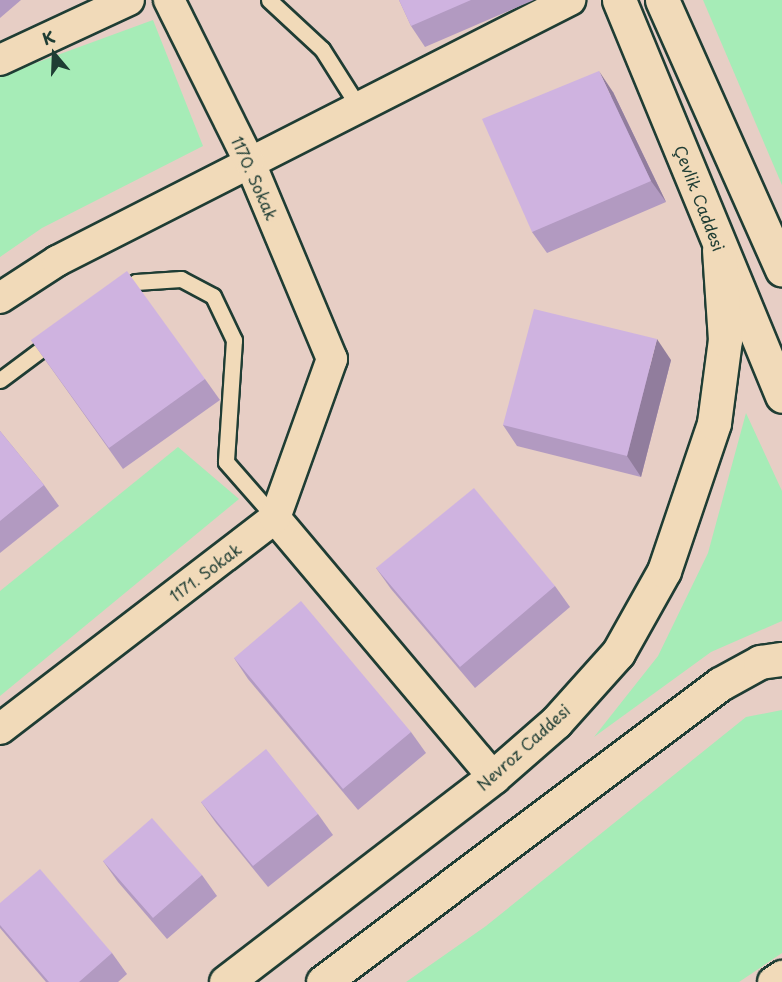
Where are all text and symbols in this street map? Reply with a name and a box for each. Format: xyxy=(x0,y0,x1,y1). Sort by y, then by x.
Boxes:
north arrow xyxy=(24,24,84,84)
text: K xyxy=(39,24,58,50)
street label: 1170. Sokak xyxy=(228,133,282,223)
street label: Çevlik Caddesi xyxy=(671,142,729,254)
street label: 1171. Sokak xyxy=(165,539,245,605)
street label: Nevroz Caddesi xyxy=(473,700,573,794)

